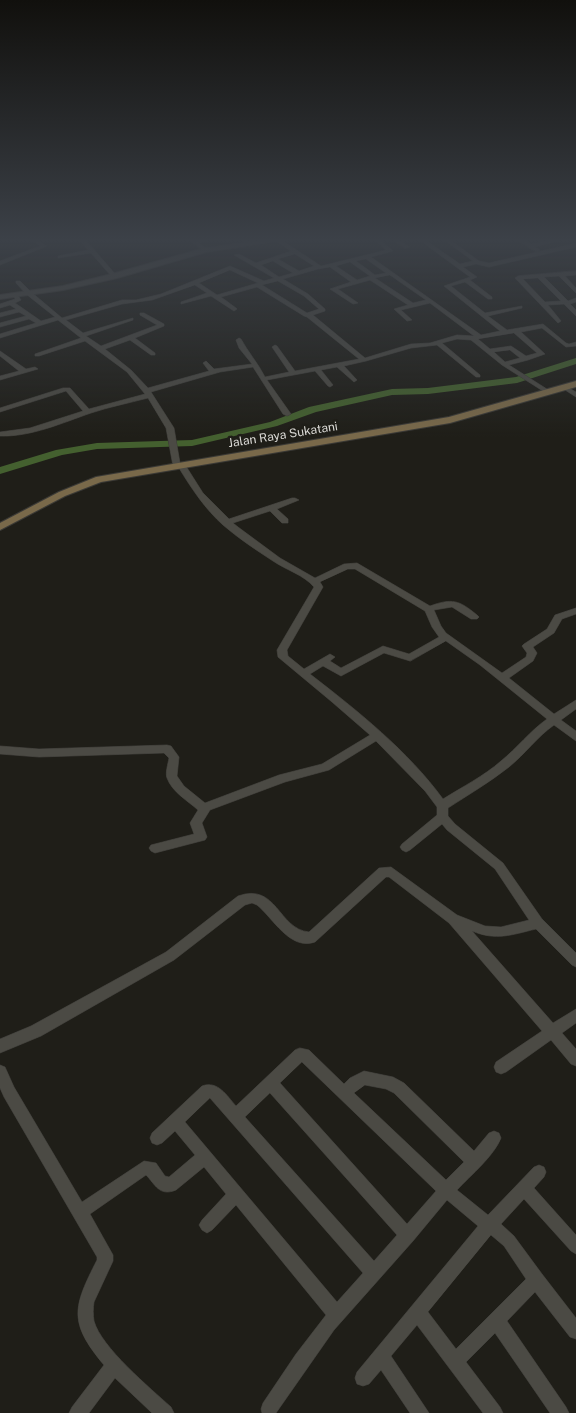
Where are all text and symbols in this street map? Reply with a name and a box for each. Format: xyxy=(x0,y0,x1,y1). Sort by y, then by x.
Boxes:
street label: Jalan Raya Sukatani xyxy=(227,419,339,451)

